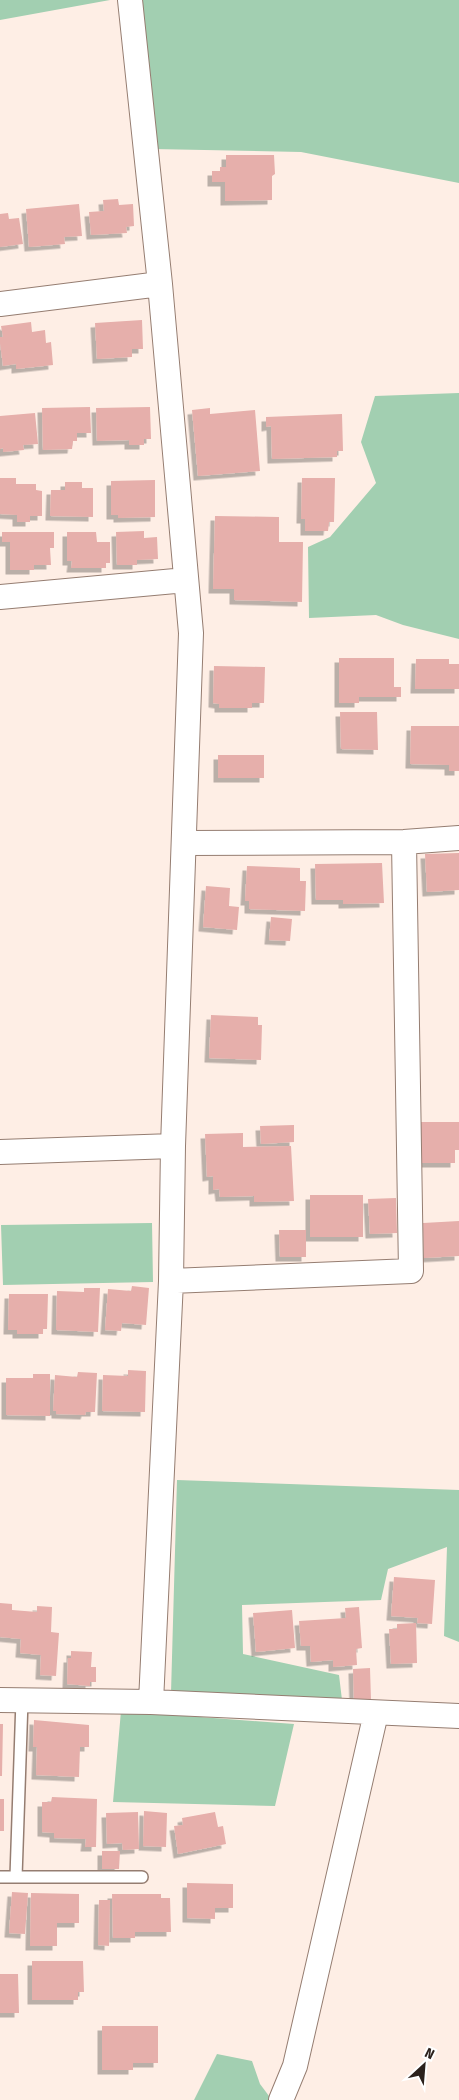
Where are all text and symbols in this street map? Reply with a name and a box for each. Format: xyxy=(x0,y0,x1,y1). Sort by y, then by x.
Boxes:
north arrow xyxy=(399,2040,449,2090)
text: N xyxy=(422,2044,437,2063)

